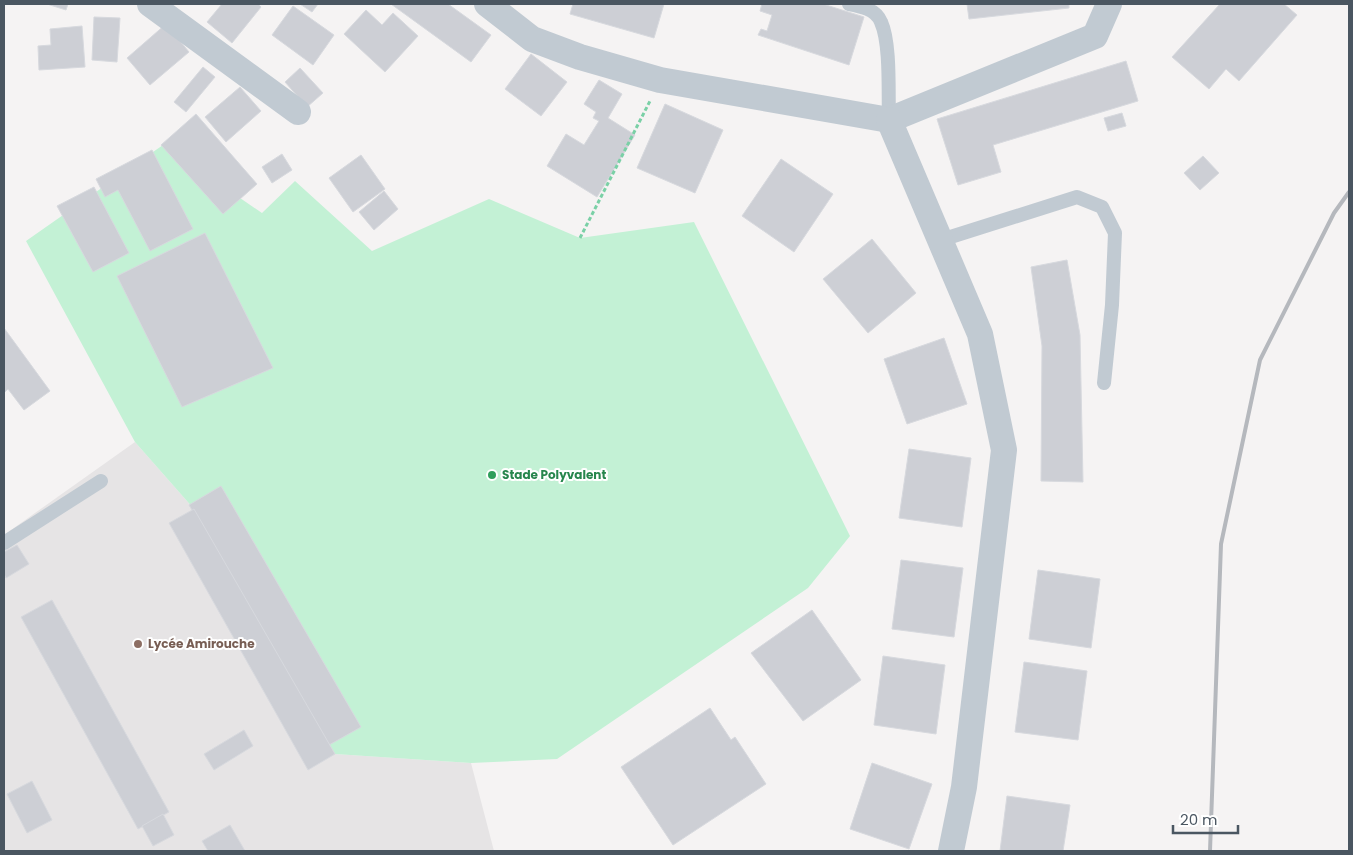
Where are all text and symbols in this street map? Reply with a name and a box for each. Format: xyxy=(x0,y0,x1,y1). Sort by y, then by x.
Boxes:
place label: Stade Polyvalent xyxy=(502,466,606,483)
marker: Stade Polyvalent xyxy=(486,469,498,481)
place label: Lycée Amirouche xyxy=(148,635,255,652)
marker: Lycée Amirouche xyxy=(132,638,144,650)
scale bar xyxy=(1173,802,1238,834)
text: 20 m xyxy=(1180,809,1218,830)

